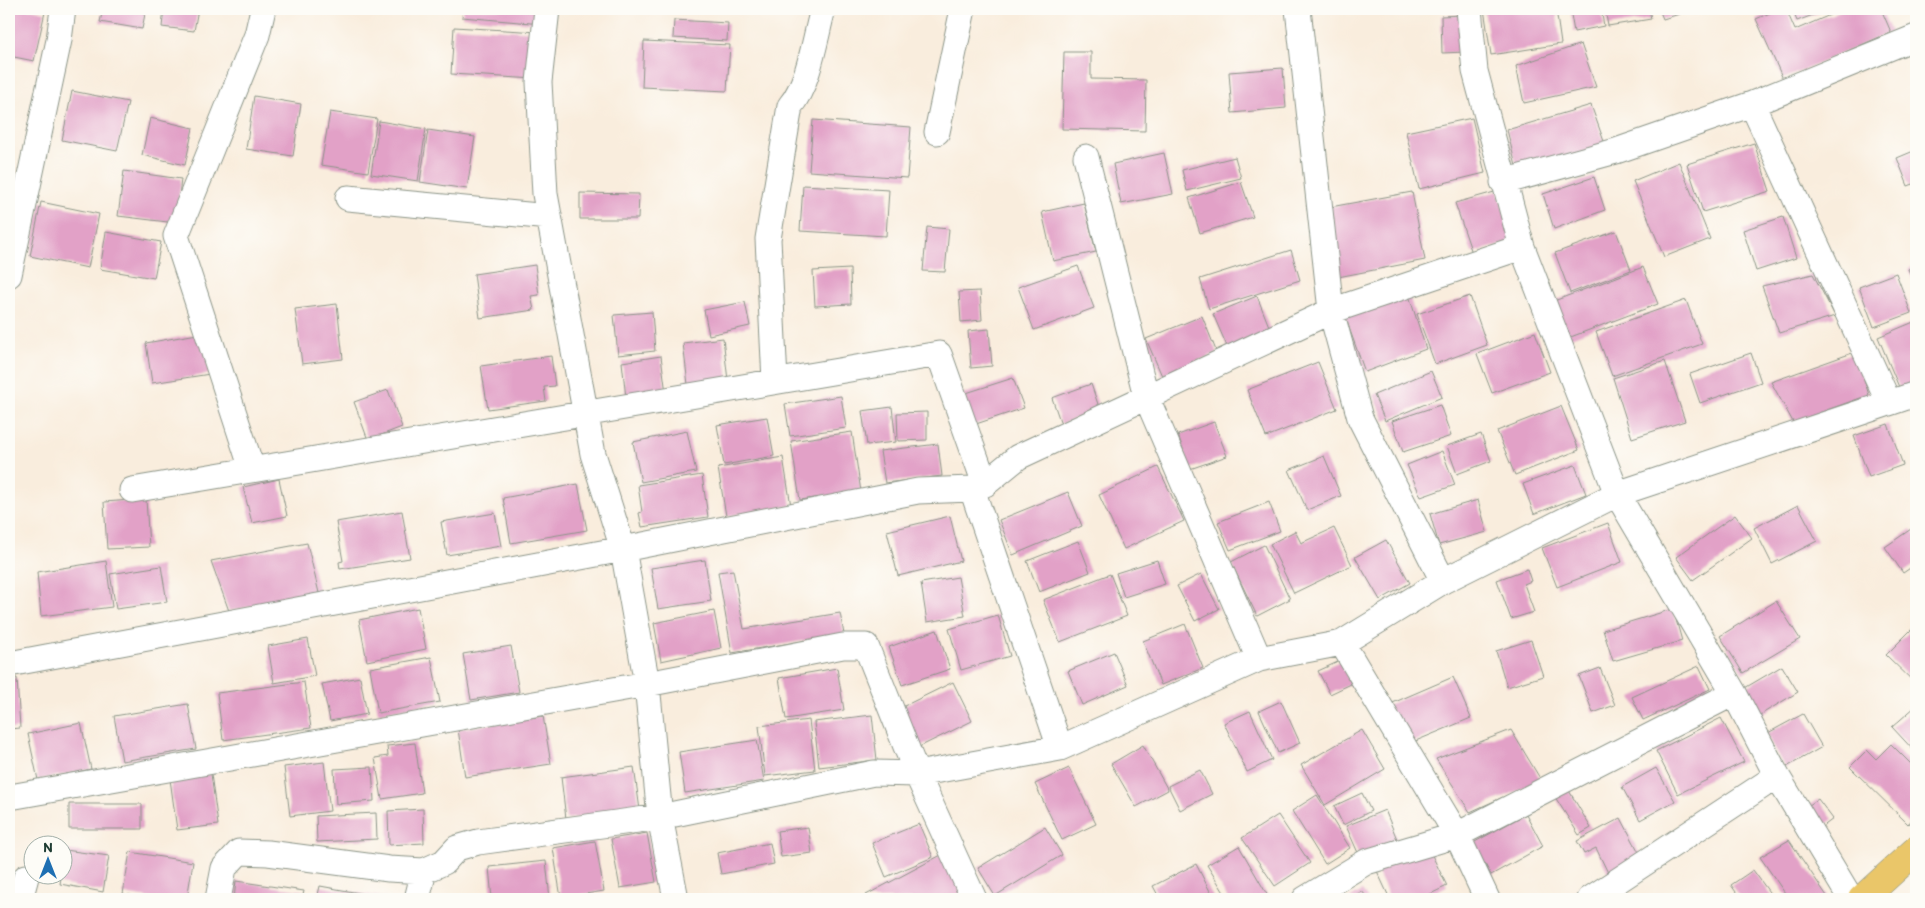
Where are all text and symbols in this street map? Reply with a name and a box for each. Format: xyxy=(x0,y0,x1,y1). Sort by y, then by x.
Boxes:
north arrow xyxy=(22,836,72,886)
text: N xyxy=(43,839,53,856)

